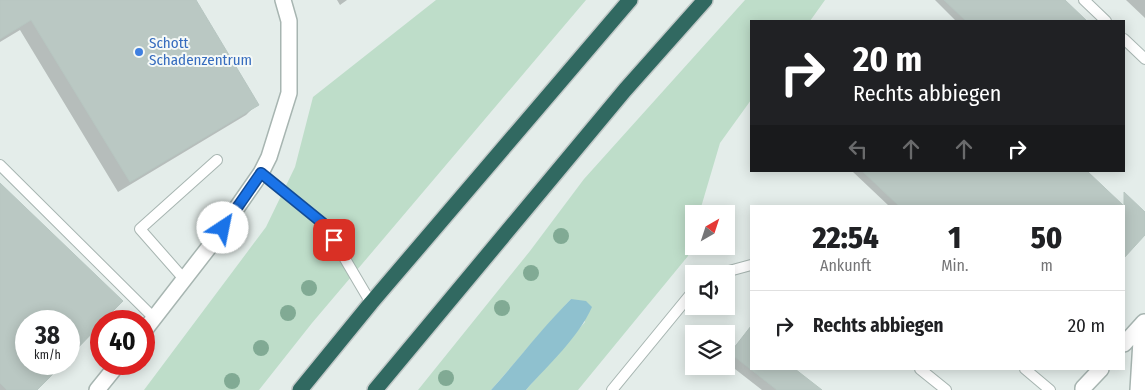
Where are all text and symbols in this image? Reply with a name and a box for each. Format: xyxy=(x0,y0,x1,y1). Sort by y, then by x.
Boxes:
place label: Schott Schadenzentrum xyxy=(149,34,252,69)
text: 20 m xyxy=(853,38,922,80)
icon: right xyxy=(770,40,835,105)
marker: Schott Schadenzentrum xyxy=(133,46,145,58)
text: Rechts abbiegen xyxy=(853,80,1001,107)
icon: left xyxy=(844,135,872,163)
icon: ahead xyxy=(897,135,925,163)
icon: ahead xyxy=(950,135,978,163)
icon: right xyxy=(1003,135,1031,163)
position arrow xyxy=(196,201,248,253)
north arrow xyxy=(685,205,735,255)
map controls xyxy=(685,205,735,375)
pin xyxy=(313,219,355,261)
text: 22:54 xyxy=(812,220,879,256)
text: 1 xyxy=(948,220,961,256)
text: 50 xyxy=(1031,220,1063,256)
icon: arrive xyxy=(320,226,348,254)
text: Ankunft xyxy=(820,256,871,275)
text: Min. xyxy=(941,256,968,275)
text: m xyxy=(1041,256,1053,275)
button: sound xyxy=(685,265,735,315)
speed limit sign: 40 xyxy=(90,310,155,375)
icon: right xyxy=(770,312,798,340)
text: Rechts abbiegen xyxy=(813,314,943,337)
text: 20 m xyxy=(1068,314,1105,337)
text: 38 xyxy=(35,321,60,351)
button: layers xyxy=(685,325,735,375)
text: km/h xyxy=(34,348,61,362)

